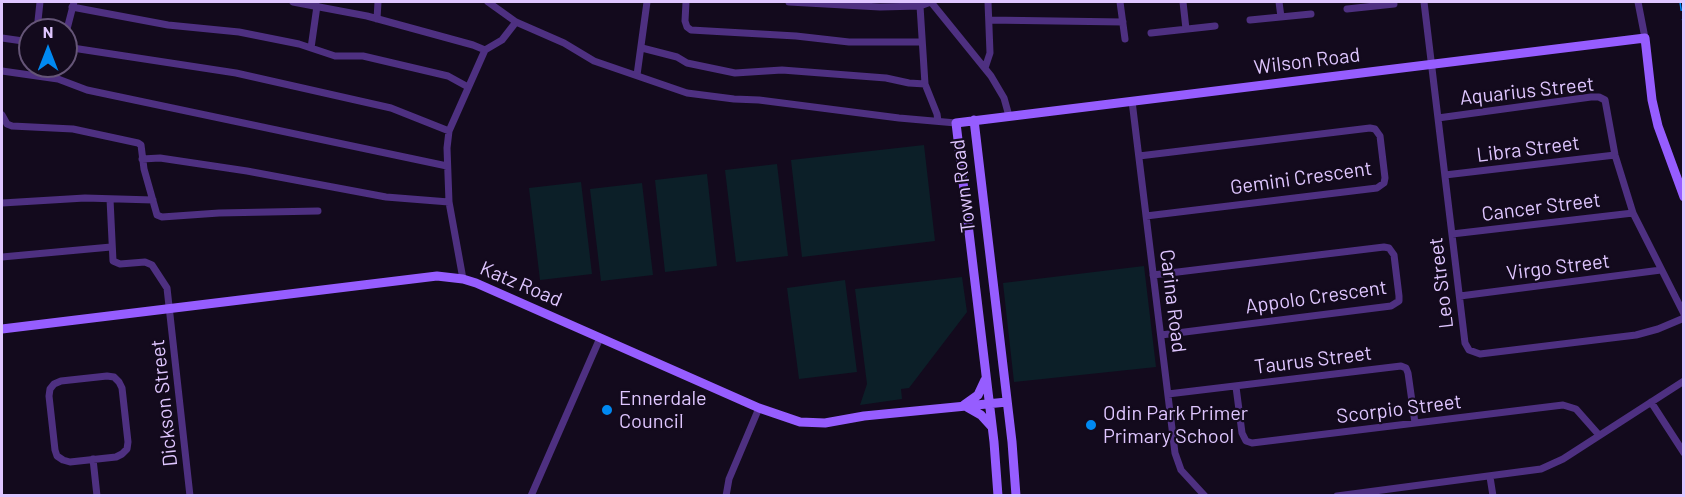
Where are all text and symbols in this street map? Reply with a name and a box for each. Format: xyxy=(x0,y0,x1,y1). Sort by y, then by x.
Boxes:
north arrow xyxy=(18,18,78,78)
text: N xyxy=(43,22,53,41)
street label: Wilson Road xyxy=(1253,43,1361,79)
street label: Aquarius Street xyxy=(1459,72,1595,110)
street label: Libra Street xyxy=(1475,131,1581,167)
street label: Town Road xyxy=(945,138,981,234)
street label: Gemini Crescent xyxy=(1229,156,1373,200)
street label: Cancer Street xyxy=(1480,188,1602,226)
street label: Leo Street xyxy=(1424,236,1458,330)
street label: Carina Road xyxy=(1155,248,1191,354)
street label: Virgo Street xyxy=(1505,249,1611,285)
street label: Katz Road xyxy=(476,256,566,312)
street label: Appolo Crescent xyxy=(1244,275,1388,319)
street label: Dickson Street xyxy=(145,338,183,468)
street label: Taurus Street xyxy=(1253,341,1373,379)
place label: Ennerdale Council xyxy=(619,386,707,433)
street label: Scorpio Street xyxy=(1335,389,1463,429)
place label: Odin Park Primer Primary School xyxy=(1103,401,1248,448)
marker: Ennerdale Council xyxy=(600,403,614,417)
marker: Odin Park Primer Primary School xyxy=(1084,418,1098,432)

